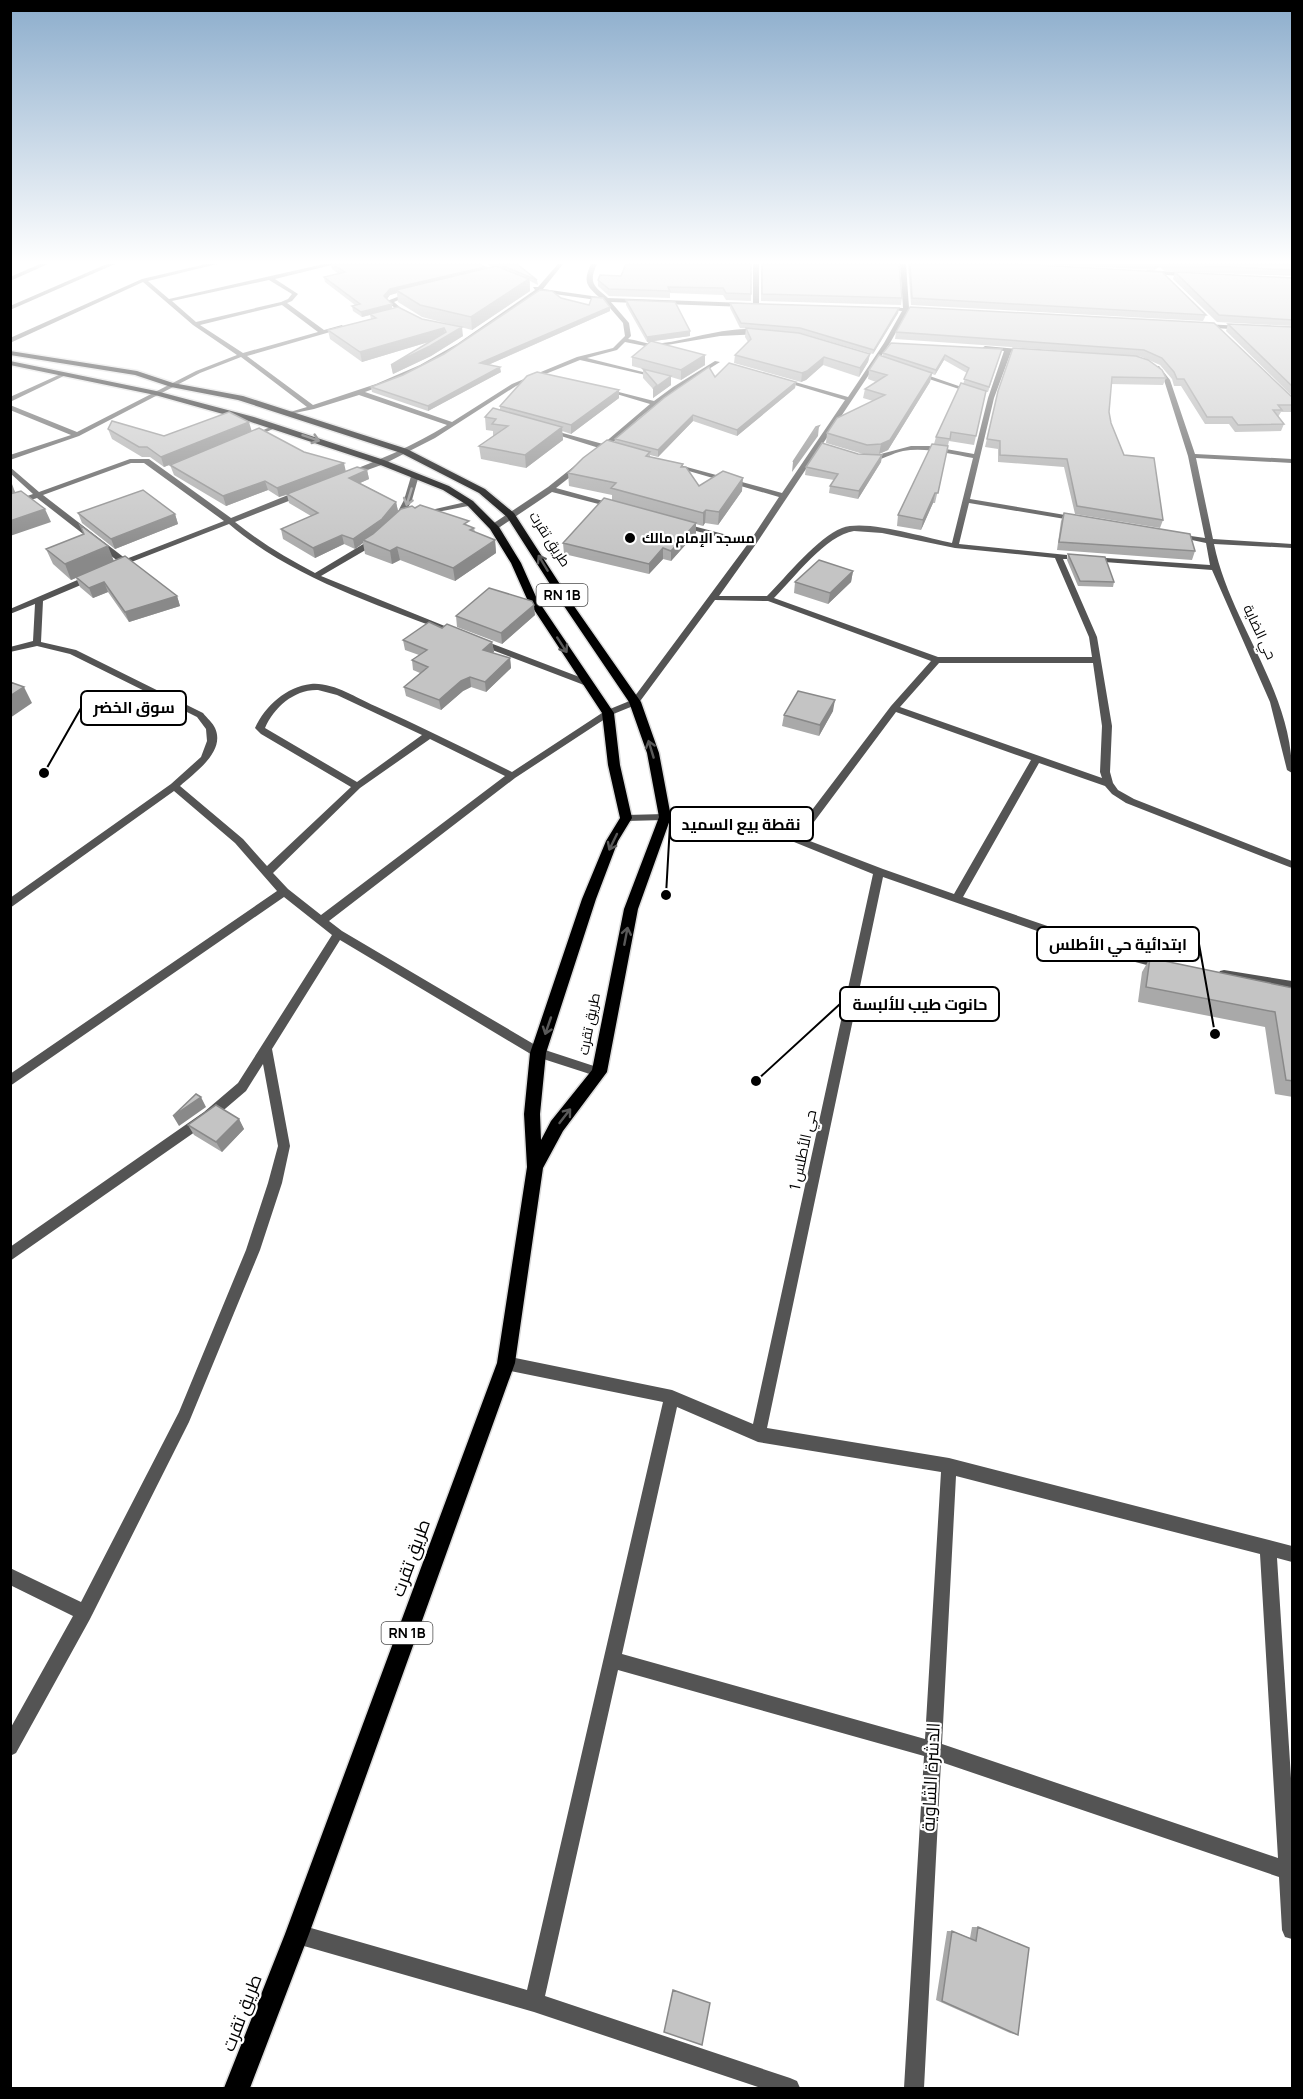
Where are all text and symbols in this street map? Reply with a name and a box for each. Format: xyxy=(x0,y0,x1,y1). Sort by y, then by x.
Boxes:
one-way arrow xyxy=(302,434,320,445)
one-way arrow xyxy=(402,487,413,506)
street label: طريق تقرت xyxy=(525,507,575,570)
place label: مسجد الإمام مالك xyxy=(642,528,755,548)
marker: مسجد الإمام مالك xyxy=(623,531,637,545)
one-way arrow xyxy=(537,555,549,572)
road number: RN 1B xyxy=(536,584,588,606)
street label: حي الضاية xyxy=(1237,601,1281,664)
one-way arrow xyxy=(556,636,568,653)
callout: سوق الخضر xyxy=(81,691,186,725)
text: سوق الخضر xyxy=(92,696,175,718)
one-way arrow xyxy=(645,740,656,759)
callout: نقطة بيع السميد xyxy=(670,807,813,841)
text: نقطة بيع السميد xyxy=(682,813,800,835)
one-way arrow xyxy=(606,833,618,851)
one-way arrow xyxy=(621,926,632,946)
callout: ابتدائية حي الأطلس xyxy=(1037,927,1199,961)
text: ابتدائية حي الأطلس xyxy=(1049,933,1187,957)
callout: حانوت طيب للألبسة xyxy=(840,987,999,1021)
street label: طريق تقرت xyxy=(573,991,604,1057)
text: حانوت طيب للألبسة xyxy=(853,993,987,1015)
one-way arrow xyxy=(541,1016,552,1035)
one-way arrow xyxy=(558,1108,571,1124)
street label: حي الأطلس 1 xyxy=(784,1108,823,1192)
street label: طريق تقرت xyxy=(385,1516,436,1600)
road number: RN 1B xyxy=(382,1622,432,1644)
street label: الدشرة الشاوية xyxy=(915,1722,945,1832)
street label: طريق تقرت xyxy=(215,1971,268,2055)

